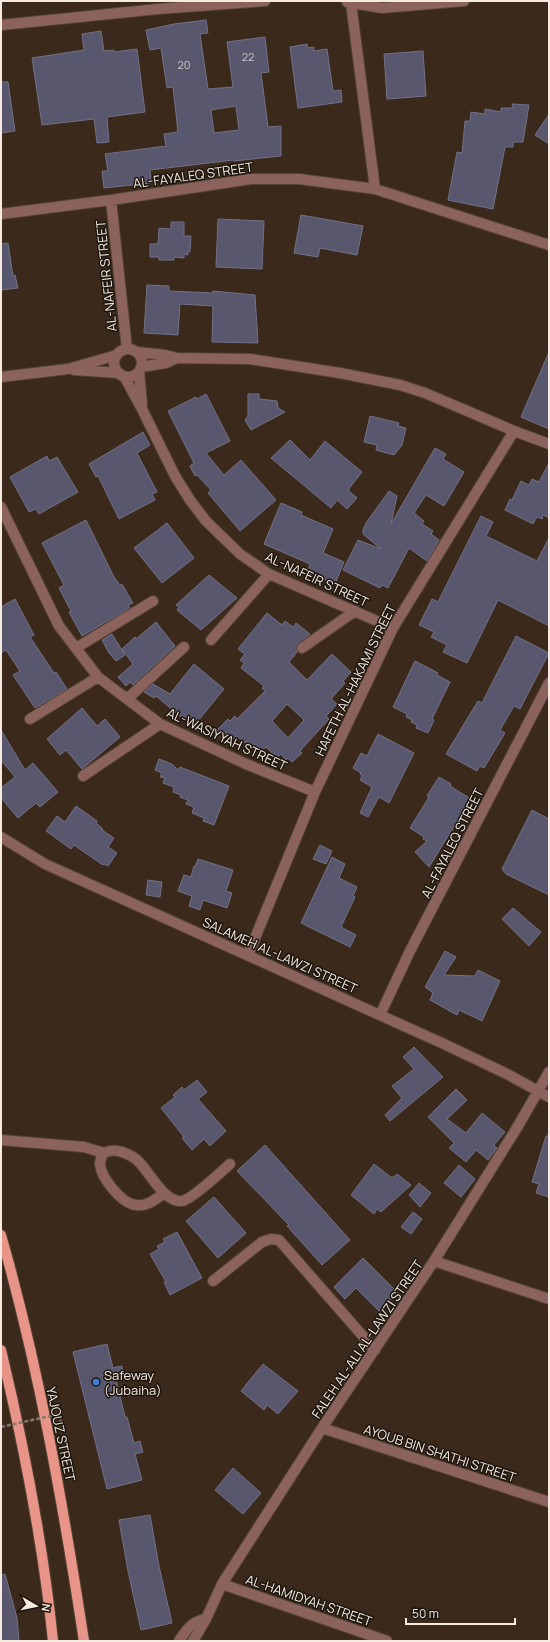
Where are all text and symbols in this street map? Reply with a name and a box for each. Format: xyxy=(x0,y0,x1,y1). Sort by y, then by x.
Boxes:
house number: 22 xyxy=(242,49,254,64)
house number: 20 xyxy=(178,57,190,72)
street label: AL-FAYALEQ STREET xyxy=(132,158,254,192)
street label: AL-NAFEIR STREET xyxy=(91,219,121,333)
street label: AL-NAFEIR STREET xyxy=(263,547,372,611)
street label: HAFETH AL-HAKAMI STREET xyxy=(310,601,400,759)
street label: AL-WASIYYAH STREET xyxy=(164,703,290,775)
street label: AL-FAYALEQ STREET xyxy=(417,785,488,901)
street label: SALAMEH AL-LAWZI STREET xyxy=(200,913,360,997)
street label: FALEH AL-ALI AL-LAWZI STREET xyxy=(307,1256,427,1422)
place label: Safeway (Jubaiha) xyxy=(104,1366,161,1399)
marker: Safeway (Jubaiha) xyxy=(91,1377,101,1387)
street label: YAJOUZ STREET xyxy=(42,1385,80,1483)
street label: AYOUB BIN SHATHI STREET xyxy=(362,1420,519,1486)
street label: AL-HAMIDYAH STREET xyxy=(243,1570,375,1630)
north arrow xyxy=(16,1586,56,1626)
scale bar xyxy=(406,1600,515,1626)
text: N xyxy=(38,1603,54,1613)
text: 50 m xyxy=(412,1605,439,1622)

